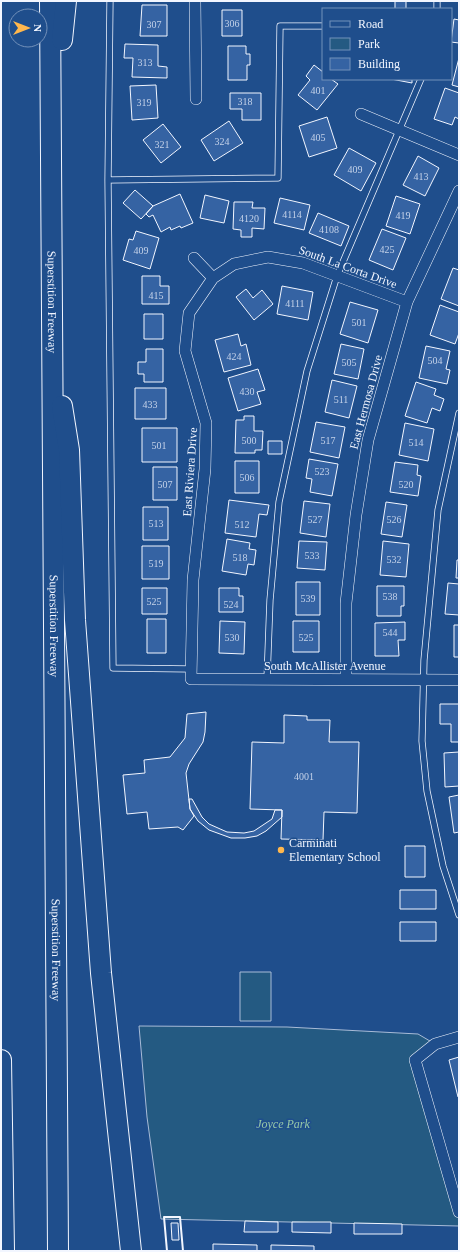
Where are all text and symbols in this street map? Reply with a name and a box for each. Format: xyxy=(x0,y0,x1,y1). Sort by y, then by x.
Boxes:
north arrow xyxy=(8,8,48,48)
legend xyxy=(322,8,452,80)
text: Road xyxy=(358,17,383,31)
house number: 306 xyxy=(225,18,240,29)
house number: 307 xyxy=(147,19,162,30)
text: N xyxy=(32,24,44,32)
text: Park xyxy=(358,37,380,51)
house number: 313 xyxy=(138,57,153,68)
text: Building xyxy=(358,57,400,71)
house number: 401 xyxy=(311,85,326,96)
house number: 318 xyxy=(238,96,253,107)
house number: 319 xyxy=(137,97,152,108)
house number: 405 xyxy=(311,132,326,143)
house number: 324 xyxy=(215,136,230,147)
house number: 321 xyxy=(155,139,170,150)
house number: 409 xyxy=(348,164,363,175)
house number: 413 xyxy=(414,171,429,182)
house number: 4114 xyxy=(282,209,302,220)
house number: 419 xyxy=(396,210,411,221)
house number: 4120 xyxy=(239,213,259,224)
house number: 4108 xyxy=(319,224,339,235)
street label: South La Corta Drive xyxy=(297,243,399,291)
house number: 425 xyxy=(380,244,395,255)
house number: 409 xyxy=(134,245,149,256)
street label: Superstition Freeway xyxy=(45,251,59,353)
house number: 415 xyxy=(149,290,164,301)
house number: 4111 xyxy=(285,298,305,309)
house number: 501 xyxy=(352,317,367,328)
house number: 424 xyxy=(227,351,242,362)
street label: East Hermosa Drive xyxy=(347,353,385,451)
house number: 504 xyxy=(428,355,443,366)
house number: 505 xyxy=(342,357,357,368)
house number: 430 xyxy=(240,386,255,397)
house number: 511 xyxy=(334,394,348,405)
house number: 433 xyxy=(143,399,158,410)
street label: East Riviera Drive xyxy=(180,427,200,517)
house number: 500 xyxy=(242,435,257,446)
house number: 517 xyxy=(321,435,336,446)
house number: 514 xyxy=(409,437,424,448)
house number: 501 xyxy=(152,440,167,451)
house number: 523 xyxy=(315,466,330,477)
house number: 506 xyxy=(240,472,255,483)
house number: 507 xyxy=(158,479,173,490)
house number: 520 xyxy=(399,479,414,490)
house number: 527 xyxy=(308,514,323,525)
house number: 526 xyxy=(387,514,402,525)
house number: 513 xyxy=(149,518,164,529)
house number: 512 xyxy=(235,519,250,530)
house number: 533 xyxy=(305,550,320,561)
house number: 518 xyxy=(233,552,248,563)
house number: 532 xyxy=(387,554,402,565)
house number: 519 xyxy=(149,558,164,569)
street label: Superstition Freeway xyxy=(47,575,61,677)
house number: 538 xyxy=(383,591,398,602)
house number: 539 xyxy=(301,593,316,604)
house number: 525 xyxy=(147,596,162,607)
house number: 524 xyxy=(224,599,239,610)
house number: 544 xyxy=(383,627,398,638)
house number: 530 xyxy=(225,632,240,643)
house number: 525 xyxy=(299,632,314,643)
street label: South McAllister Avenue xyxy=(264,659,386,673)
house number: 4001 xyxy=(294,771,314,782)
place label: Carminati Elementary School xyxy=(289,836,381,864)
marker: Carminati Elementary School xyxy=(276,845,286,855)
street label: Superstition Freeway xyxy=(49,899,63,1001)
park label: Joyce Park xyxy=(256,1117,310,1131)

